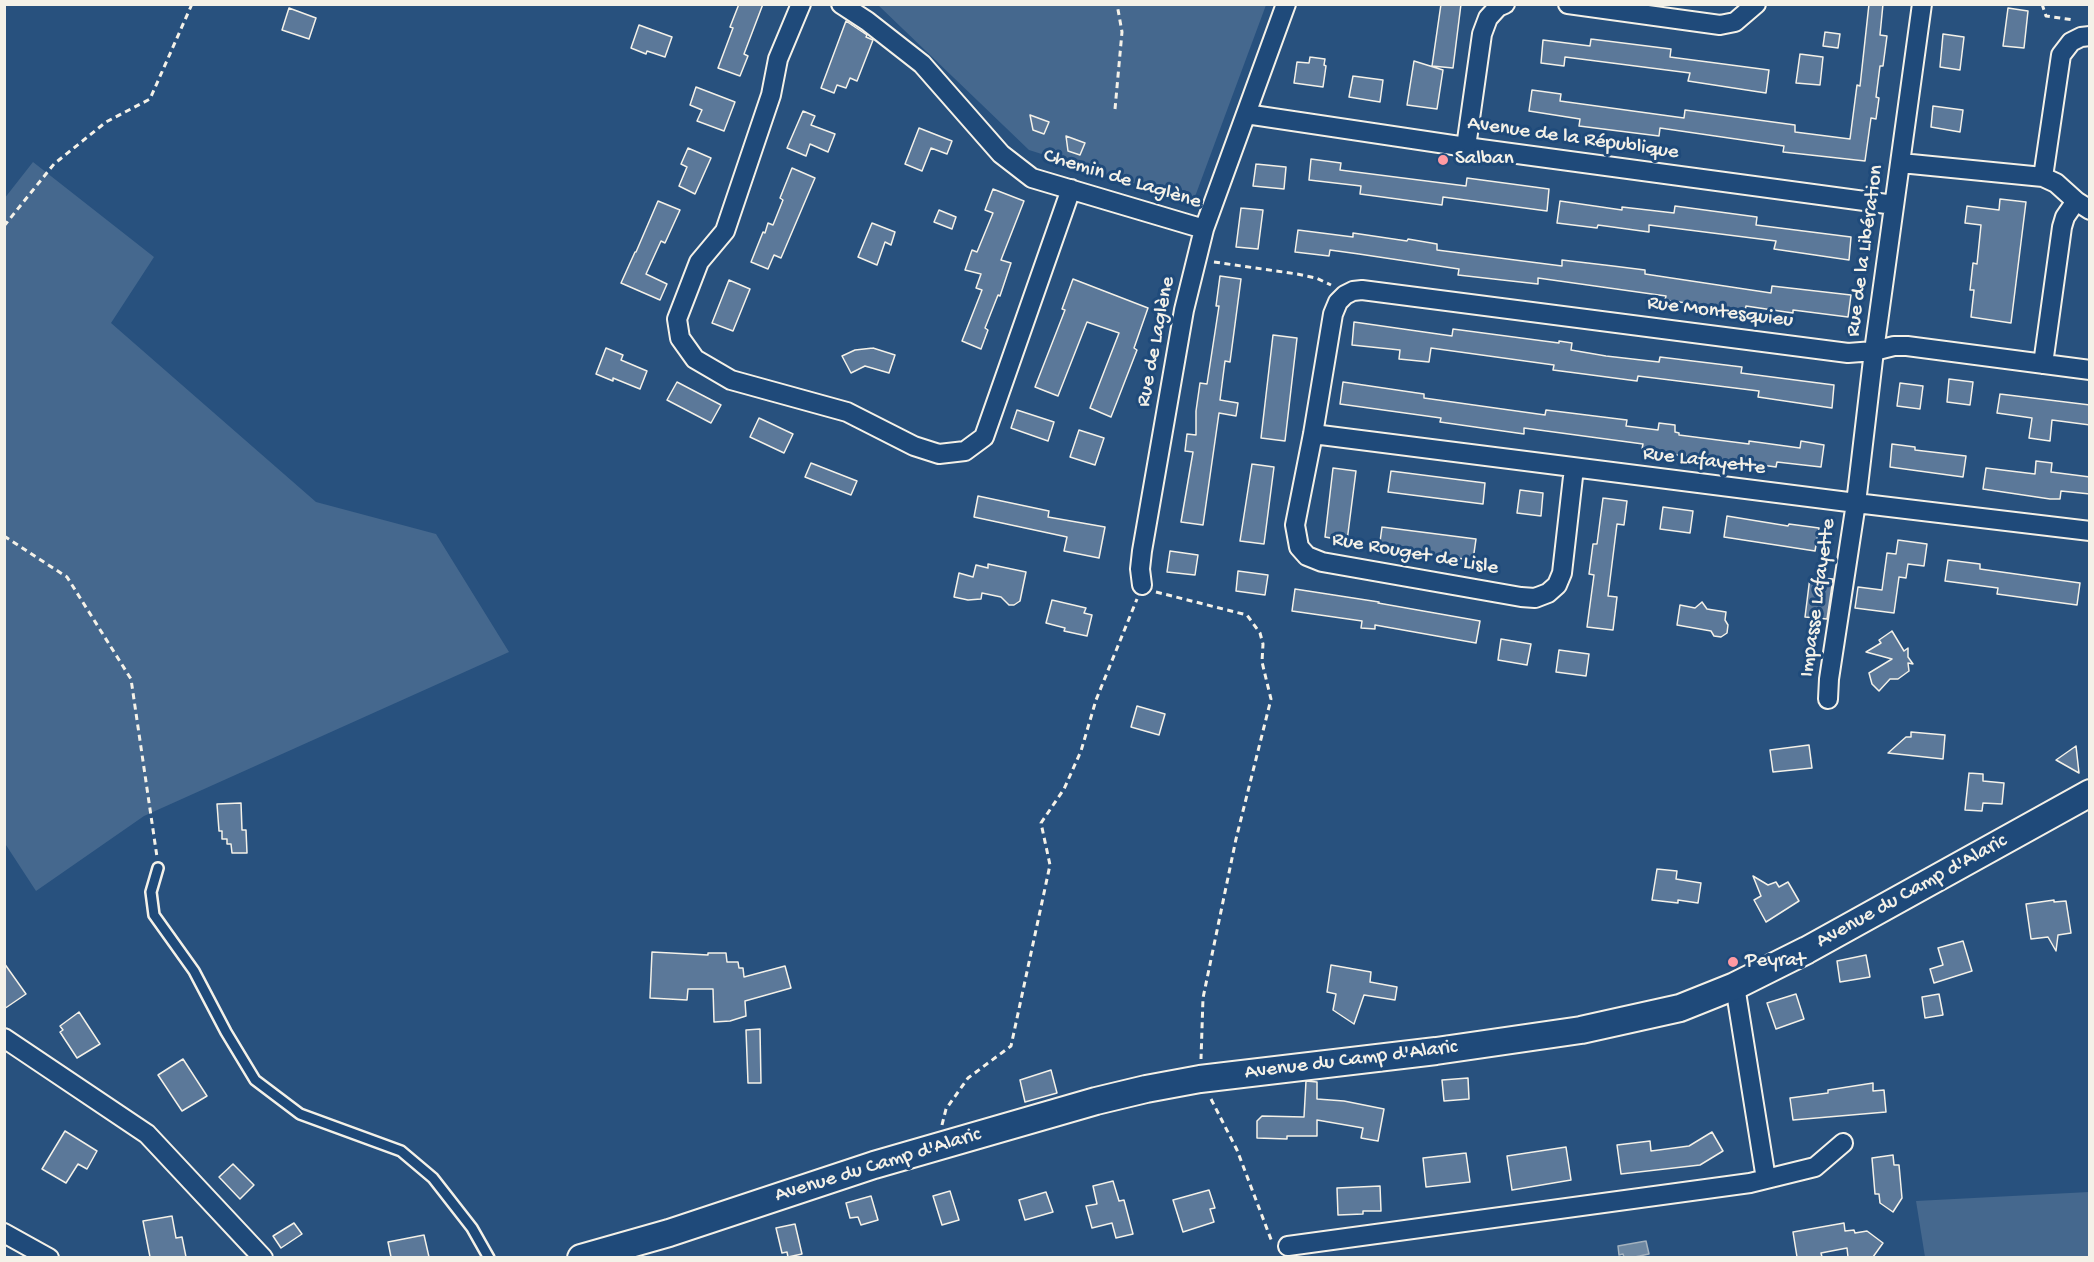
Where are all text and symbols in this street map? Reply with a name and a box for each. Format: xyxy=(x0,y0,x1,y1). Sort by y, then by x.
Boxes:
street label: Avenue de la République xyxy=(1466,112,1680,166)
street label: Chemin de Laglène xyxy=(1040,144,1204,216)
place label: Salban xyxy=(1455,147,1514,173)
marker: Salban xyxy=(1436,153,1450,167)
street label: Rue de la Libération xyxy=(1841,163,1891,339)
street label: Rue de Laglène xyxy=(1132,275,1182,409)
street label: Rue Montesquieu xyxy=(1646,292,1794,334)
street label: Rue Lafayette xyxy=(1641,442,1767,482)
street label: Impasse Lafayette xyxy=(1795,517,1843,679)
street label: Rue Rouget de Lisle xyxy=(1330,528,1500,582)
street label: Avenue du Camp d'Alaric xyxy=(1812,829,2012,955)
place label: Peyrat xyxy=(1745,949,1805,975)
marker: Peyrat xyxy=(1726,955,1740,969)
street label: Avenue du Camp d'Alaric xyxy=(1243,1035,1459,1087)
street label: Avenue du Camp d'Alaric xyxy=(772,1123,984,1209)

